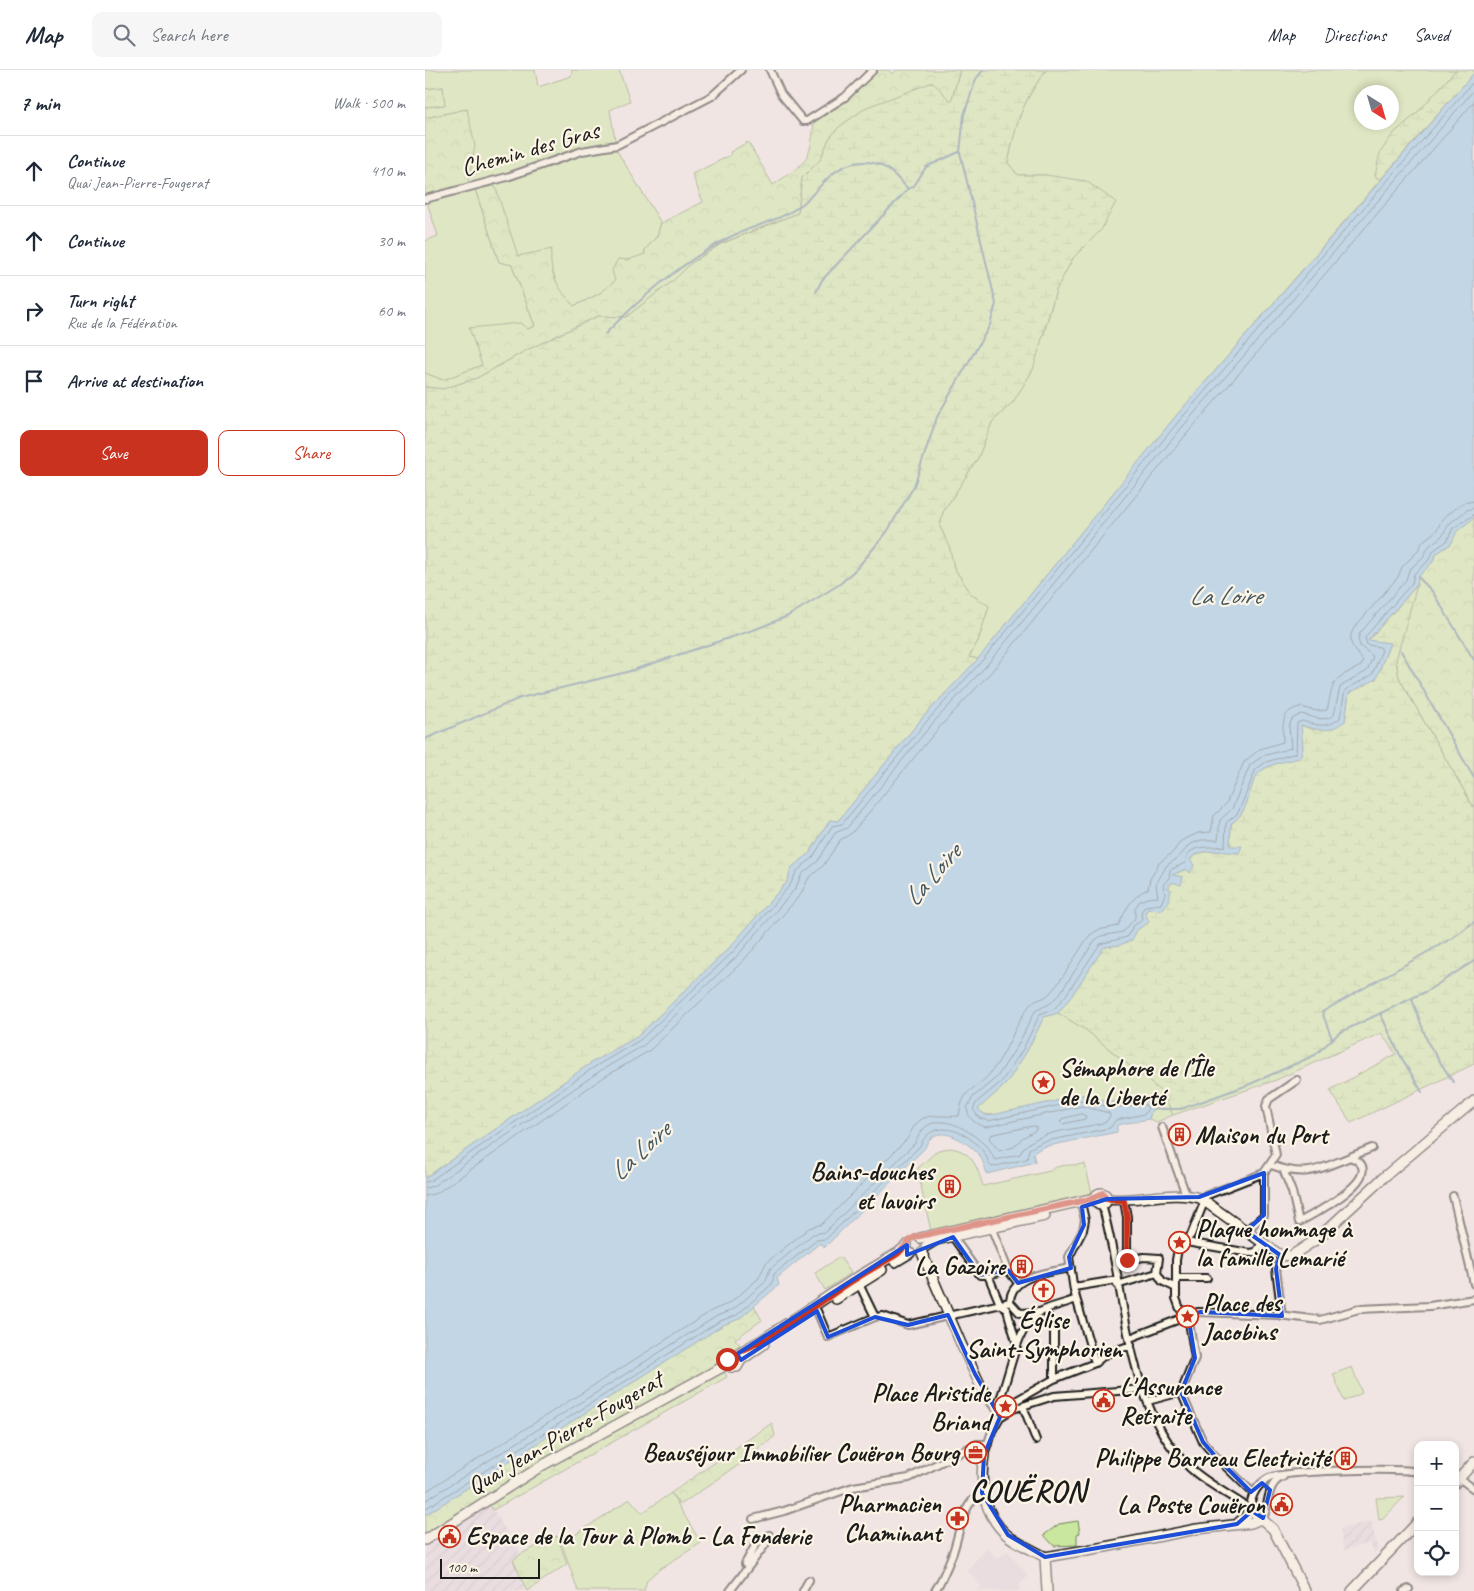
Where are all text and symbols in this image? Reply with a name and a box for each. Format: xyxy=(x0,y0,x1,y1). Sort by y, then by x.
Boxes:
search box xyxy=(92,12,442,57)
text: Map xyxy=(25,20,62,50)
icon: search xyxy=(110,21,138,49)
text: Search here xyxy=(150,23,228,47)
text: Map xyxy=(1268,24,1295,46)
text: Directions xyxy=(1323,24,1386,46)
text: Saved xyxy=(1414,24,1449,46)
north arrow xyxy=(1354,85,1399,130)
text: 7 min xyxy=(20,90,60,116)
text: Walk · 500 m xyxy=(333,93,405,113)
street label: Chemin des Gras xyxy=(457,113,605,184)
text: Continue xyxy=(67,149,124,173)
icon: ahead xyxy=(20,157,48,185)
text: 410 m xyxy=(371,161,405,181)
text: Quai Jean-Pierre-Fougerat xyxy=(67,173,208,193)
icon: ahead xyxy=(20,227,48,255)
text: Continue xyxy=(67,229,124,253)
text: 30 m xyxy=(378,231,405,251)
text: Turn right xyxy=(67,289,134,313)
icon: right xyxy=(20,297,48,325)
text: 60 m xyxy=(378,301,405,321)
text: Rue de la Fédération xyxy=(67,313,177,333)
icon: arrive xyxy=(20,367,48,395)
text: Arrive at destination xyxy=(67,369,203,393)
button: Save xyxy=(20,430,208,476)
button: Share xyxy=(218,430,405,476)
water label: La Loire xyxy=(1189,579,1265,612)
water label: La Loire xyxy=(896,834,971,913)
place label: Sémaphore de l’Île de la Liberté xyxy=(1059,1052,1216,1113)
place icon: Sémaphore de l’Île de la Liberté xyxy=(1031,1070,1055,1094)
water label: La Loire xyxy=(603,1111,681,1188)
place label: Maison du Port xyxy=(1195,1119,1330,1151)
building icon: Maison du Port xyxy=(1167,1123,1191,1147)
place label: Bains-douches et lavoirs xyxy=(810,1156,936,1217)
building icon: Bains-douches et lavoirs xyxy=(938,1174,962,1198)
place label: Plaque hommage à la famille Lemarié xyxy=(1196,1213,1354,1274)
place icon: Plaque hommage à la famille Lemarié xyxy=(1168,1231,1192,1255)
route end xyxy=(1116,1249,1139,1272)
place label: La Gazoire xyxy=(915,1250,1007,1282)
building icon: La Gazoire xyxy=(1009,1254,1033,1278)
church icon: Église Saint-Symphorien xyxy=(1032,1279,1056,1303)
place label: Place des Jacobins xyxy=(1201,1287,1283,1348)
place label: Église Saint-Symphorien xyxy=(966,1304,1123,1365)
place icon: Place des Jacobins xyxy=(1175,1305,1199,1329)
route start xyxy=(716,1348,739,1371)
street label: Quai Jean-Pierre-Fougerat xyxy=(461,1362,672,1502)
place label: L'Assurance Retraite xyxy=(1120,1371,1223,1432)
place label: Place Aristide Briand xyxy=(872,1377,994,1438)
public building icon: L'Assurance Retraite xyxy=(1092,1389,1116,1413)
place icon: Place Aristide Briand xyxy=(994,1395,1018,1419)
place label: Beauséjour Immobilier Couëron Bourg xyxy=(643,1437,961,1469)
office icon: Beauséjour Immobilier Couëron Bourg xyxy=(963,1441,987,1465)
map controls xyxy=(1414,1441,1459,1576)
button: + xyxy=(1414,1441,1459,1486)
place label: Philippe Barreau Electricité xyxy=(1095,1442,1334,1474)
building icon: Philippe Barreau Electricité xyxy=(1334,1446,1358,1470)
district label: COUËRON xyxy=(970,1472,1091,1510)
button: − xyxy=(1414,1486,1459,1531)
place label: Pharmacien Chaminant xyxy=(839,1488,944,1549)
place label: La Poste Couëron xyxy=(1117,1489,1266,1521)
public building icon: La Poste Couëron xyxy=(1269,1493,1293,1517)
pharmacy icon: Pharmacien Chaminant xyxy=(945,1506,969,1530)
place label: Espace de la Tour à Plomb - La Fonderie xyxy=(466,1520,813,1552)
public building icon: Espace de la Tour à Plomb - La Fonderie xyxy=(438,1524,462,1548)
button: locate xyxy=(1414,1531,1459,1576)
scale bar xyxy=(440,1556,540,1579)
text: 100 m xyxy=(447,1559,477,1576)

